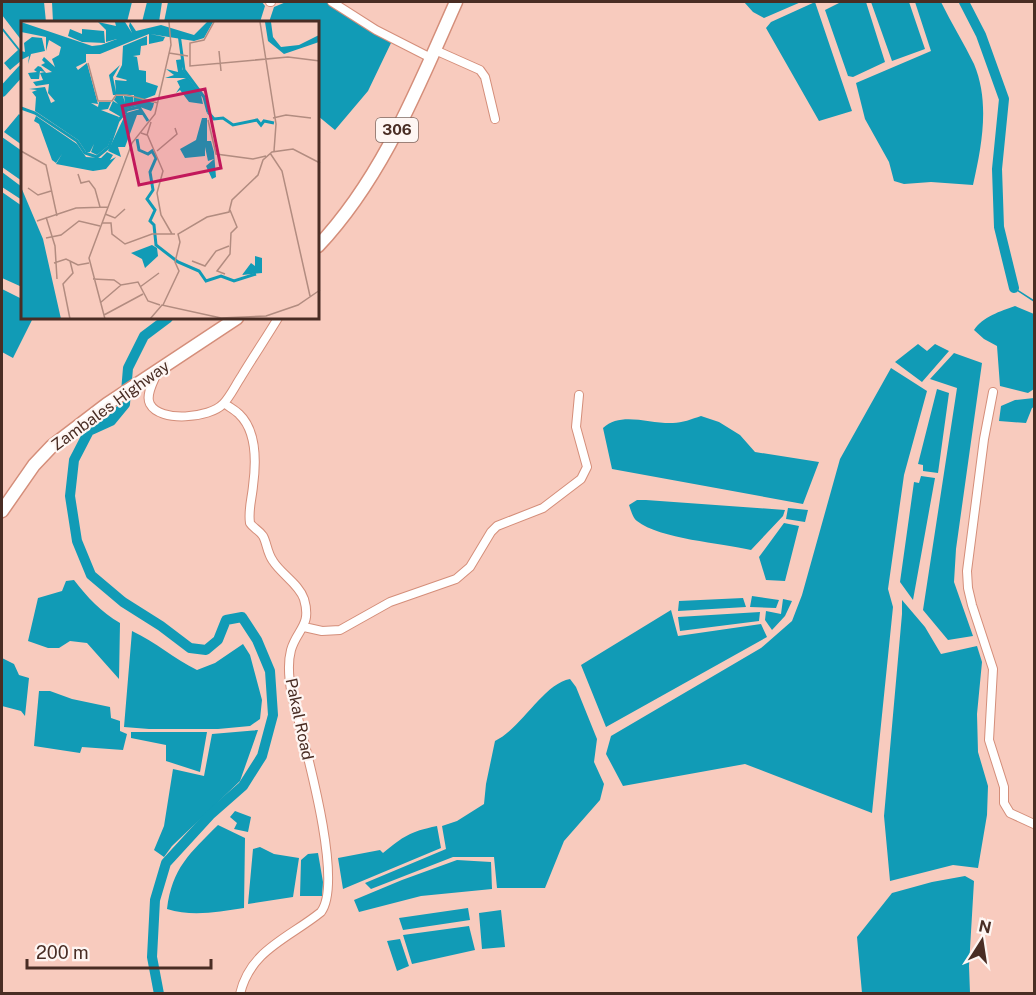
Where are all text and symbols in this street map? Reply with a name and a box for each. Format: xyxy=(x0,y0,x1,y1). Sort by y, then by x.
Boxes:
inset map xyxy=(21,21,320,320)
road number: 306 xyxy=(376,118,418,142)
street label: Zambales Highway xyxy=(48,356,173,455)
street label: Pakal Road xyxy=(282,676,317,762)
north arrow xyxy=(952,911,1012,971)
text: N xyxy=(977,916,993,937)
scale bar xyxy=(27,932,212,970)
text: 200 m xyxy=(36,942,89,963)

